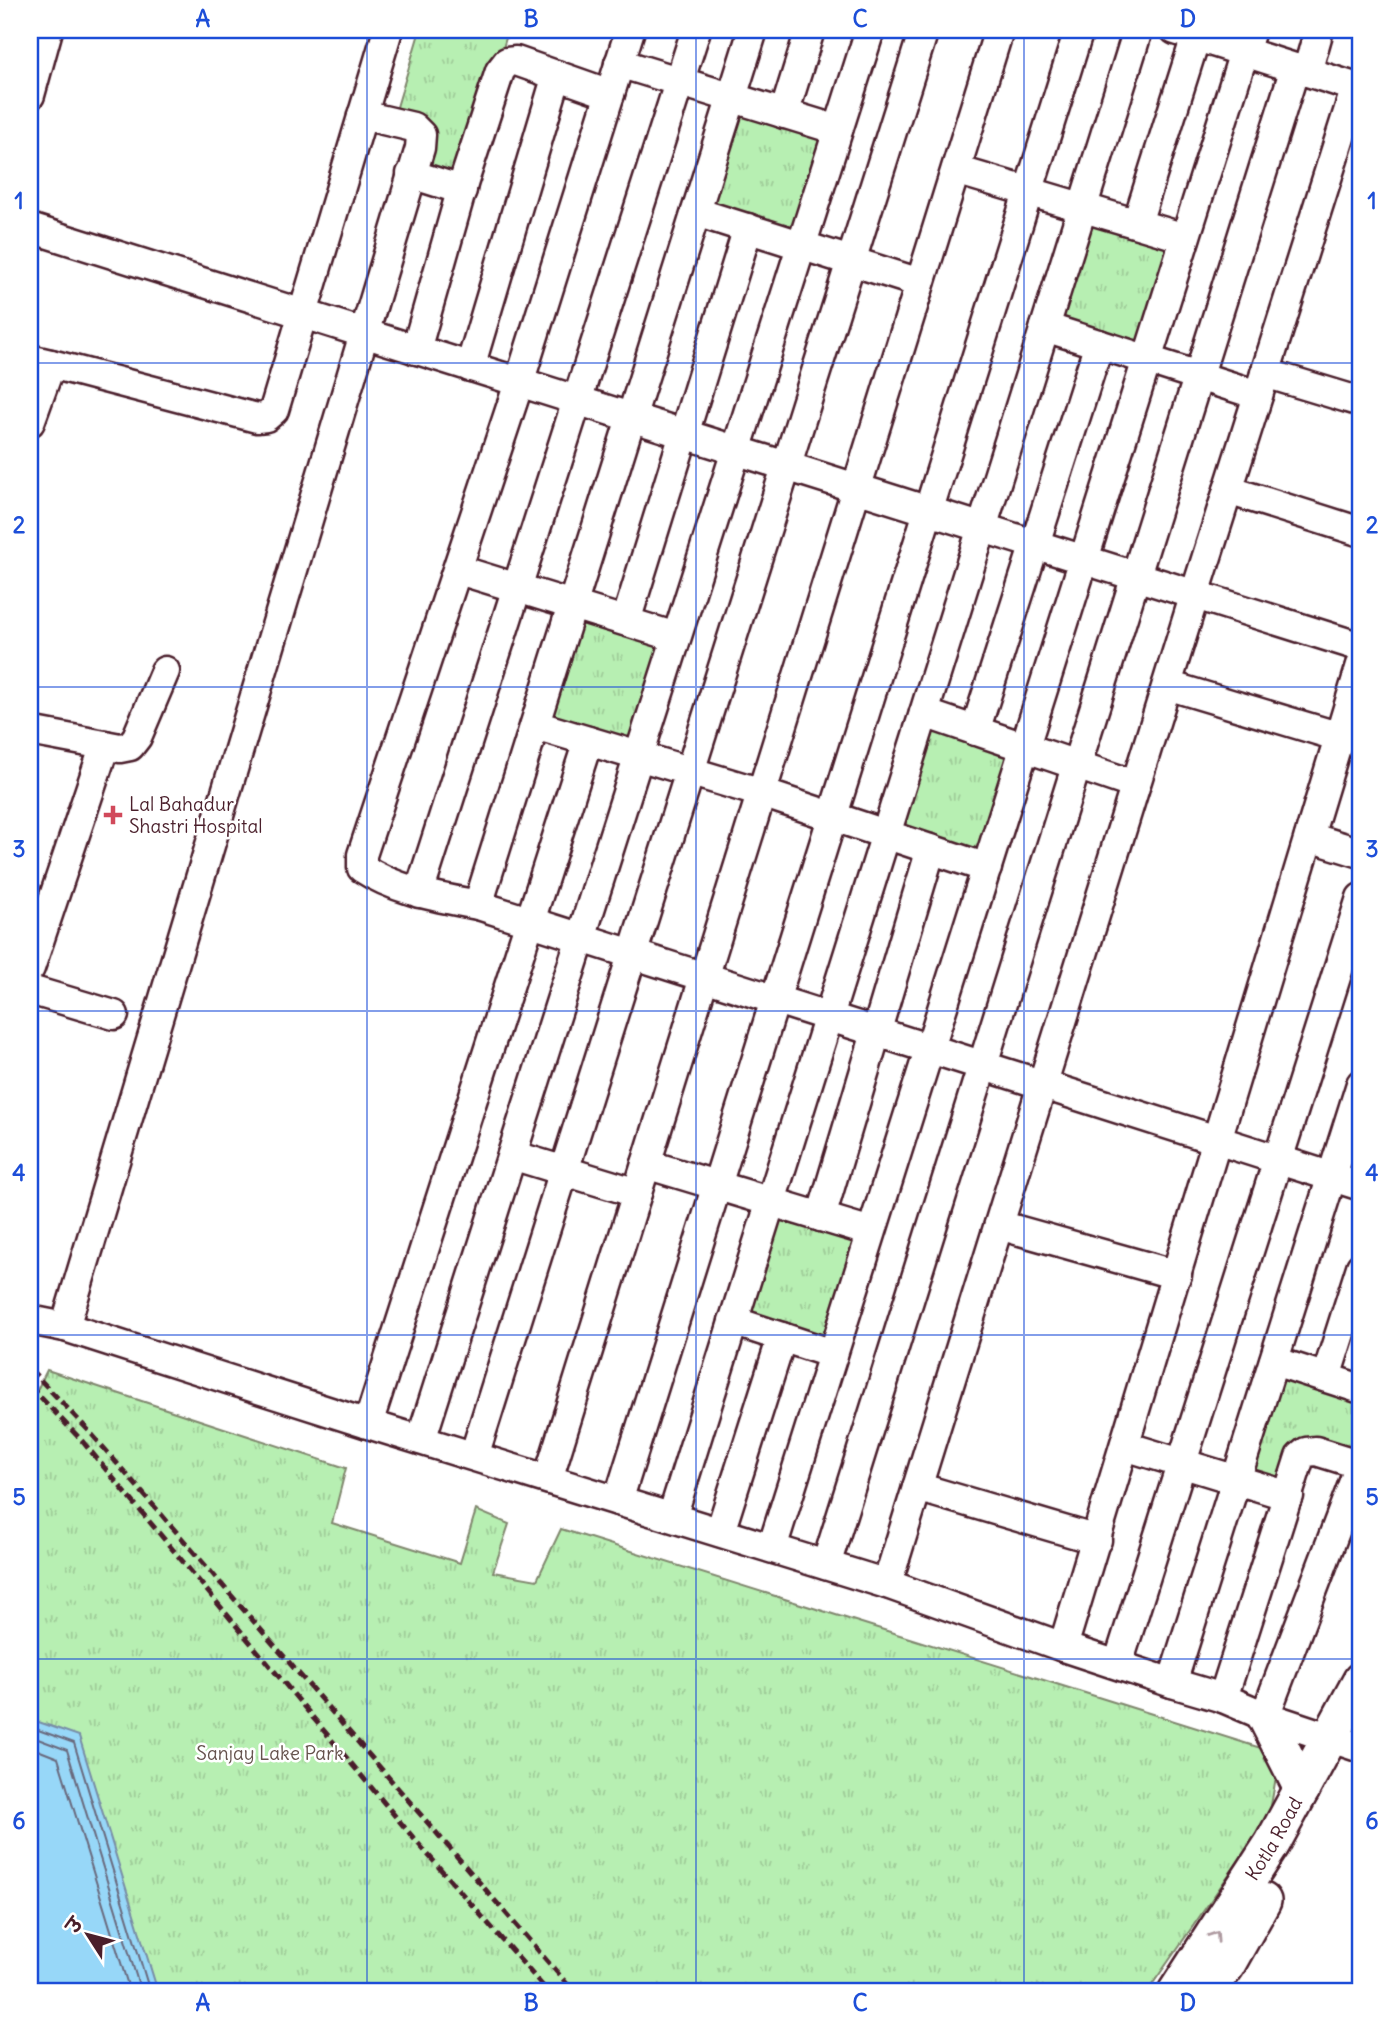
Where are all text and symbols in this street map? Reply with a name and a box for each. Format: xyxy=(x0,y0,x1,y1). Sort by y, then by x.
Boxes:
text: A xyxy=(196,4,211,33)
text: B xyxy=(523,4,539,33)
text: C xyxy=(852,4,868,33)
text: D xyxy=(1180,4,1196,33)
text: 1 xyxy=(14,186,24,215)
text: 1 xyxy=(1367,186,1377,215)
text: 2 xyxy=(13,510,26,539)
text: 2 xyxy=(1366,510,1379,539)
place label: Lal Bahadur Shastri Hospital xyxy=(129,792,263,838)
marker: Lal Bahadur Shastri Hospital xyxy=(103,805,123,825)
text: 3 xyxy=(12,834,26,863)
text: 3 xyxy=(1365,834,1379,863)
text: 4 xyxy=(12,1158,26,1187)
text: 4 xyxy=(1365,1158,1379,1187)
text: 5 xyxy=(12,1482,26,1511)
text: 5 xyxy=(1365,1482,1379,1511)
park label: Sanjay Lake Park xyxy=(196,1741,344,1765)
street label: Kotla Road xyxy=(1240,1793,1307,1885)
text: 6 xyxy=(12,1806,26,1835)
text: 6 xyxy=(1365,1806,1379,1835)
north arrow xyxy=(52,1899,122,1969)
text: उ xyxy=(60,1911,89,1939)
one-way arrow xyxy=(1206,1931,1219,1944)
text: A xyxy=(196,1988,211,2017)
text: B xyxy=(523,1988,539,2017)
text: C xyxy=(852,1988,868,2017)
text: D xyxy=(1180,1988,1196,2017)

